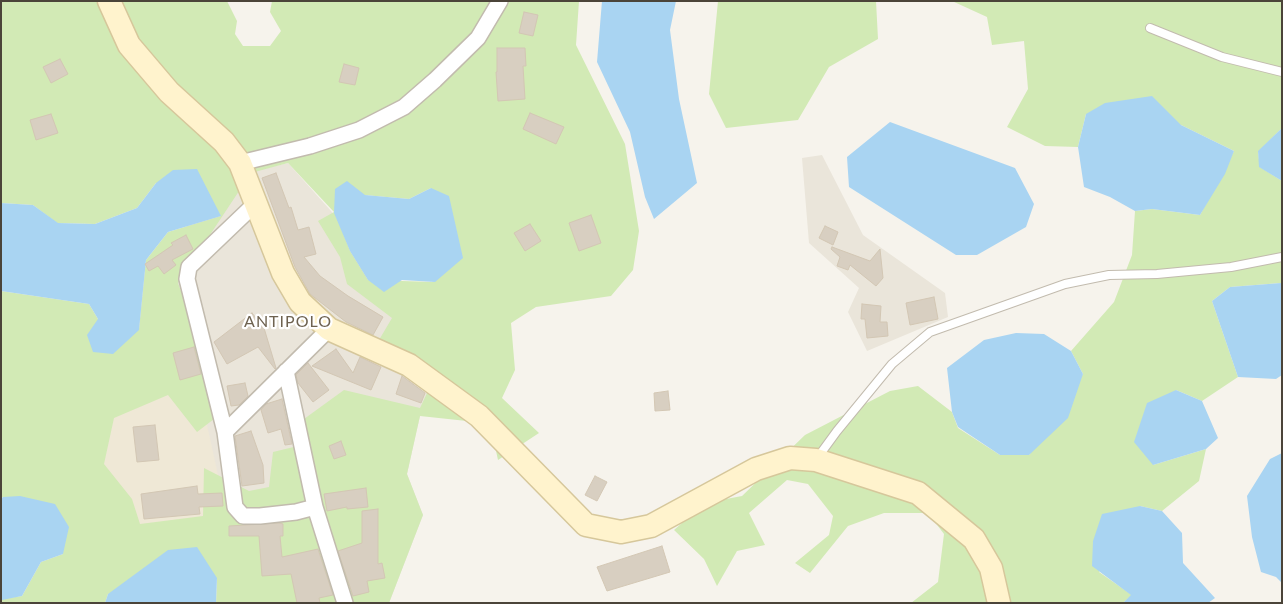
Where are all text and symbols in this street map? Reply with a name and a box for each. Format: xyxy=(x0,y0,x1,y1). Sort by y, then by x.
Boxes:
district label: ANTIPOLO xyxy=(243,312,333,332)

